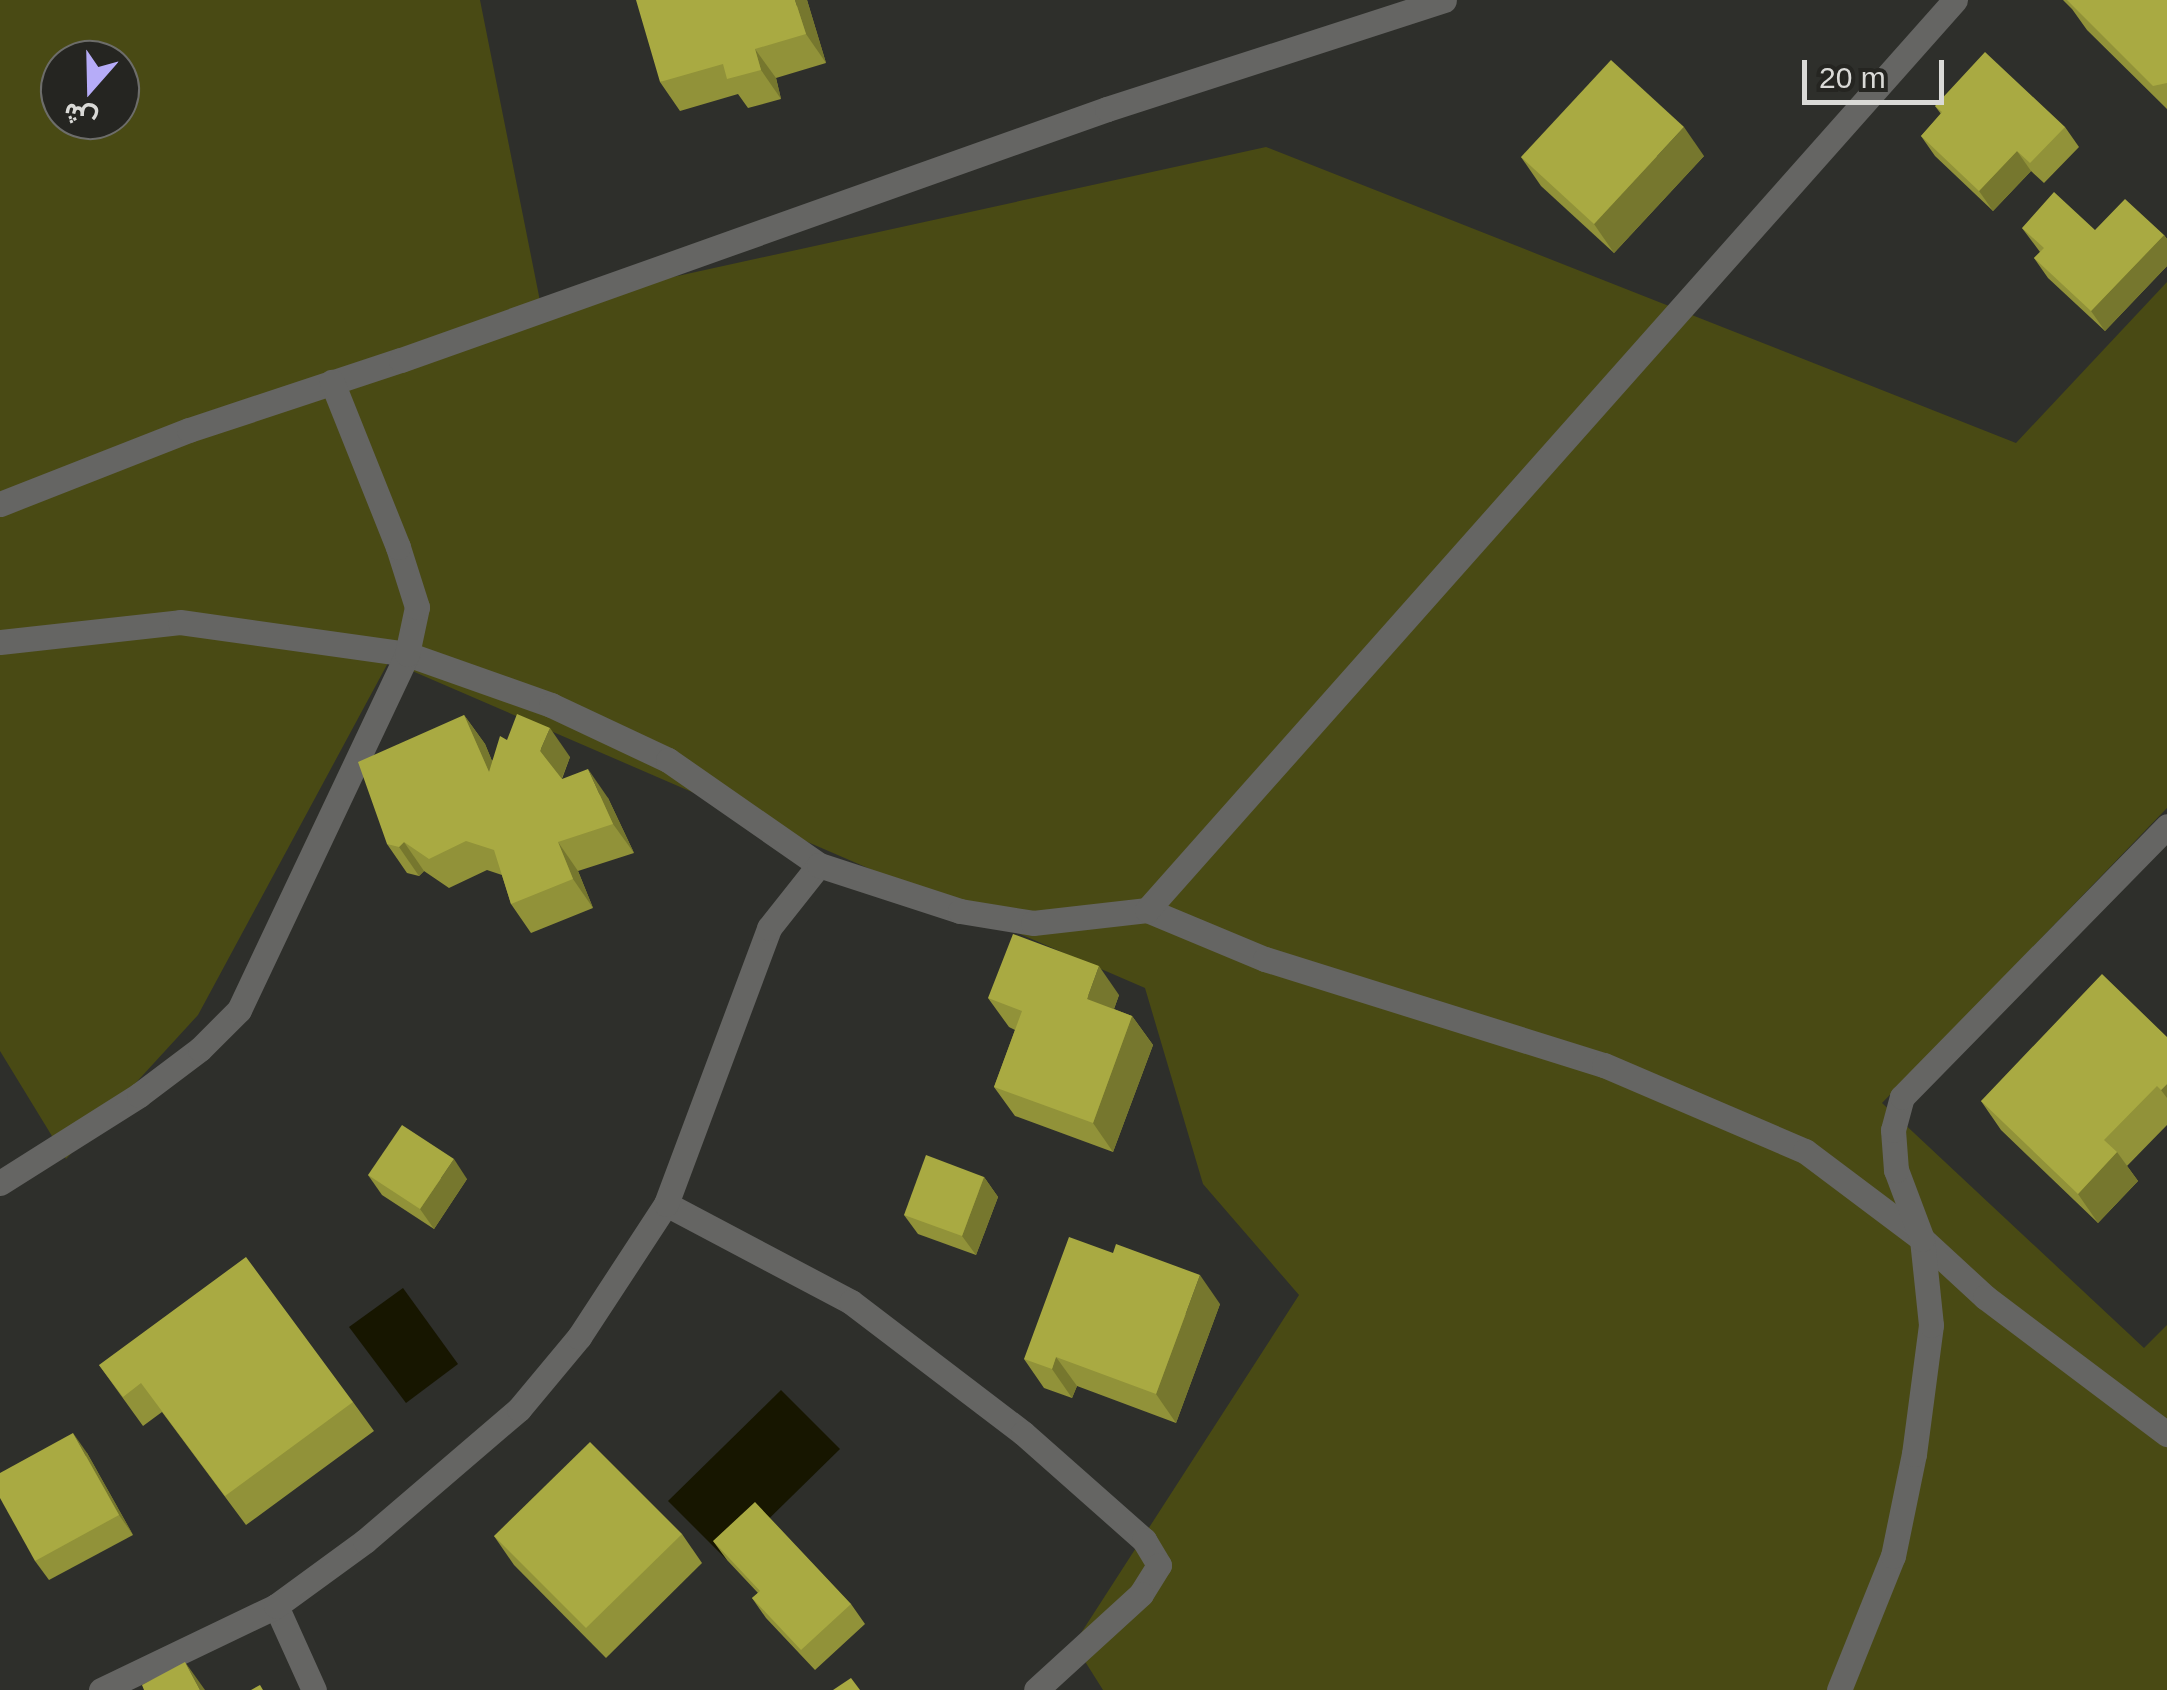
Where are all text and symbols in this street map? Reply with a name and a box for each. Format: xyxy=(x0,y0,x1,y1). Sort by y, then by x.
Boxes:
north arrow xyxy=(40,40,140,140)
scale bar xyxy=(1807,40,1950,102)
text: 20 m xyxy=(1819,61,1886,94)
text: ش xyxy=(59,96,101,137)

